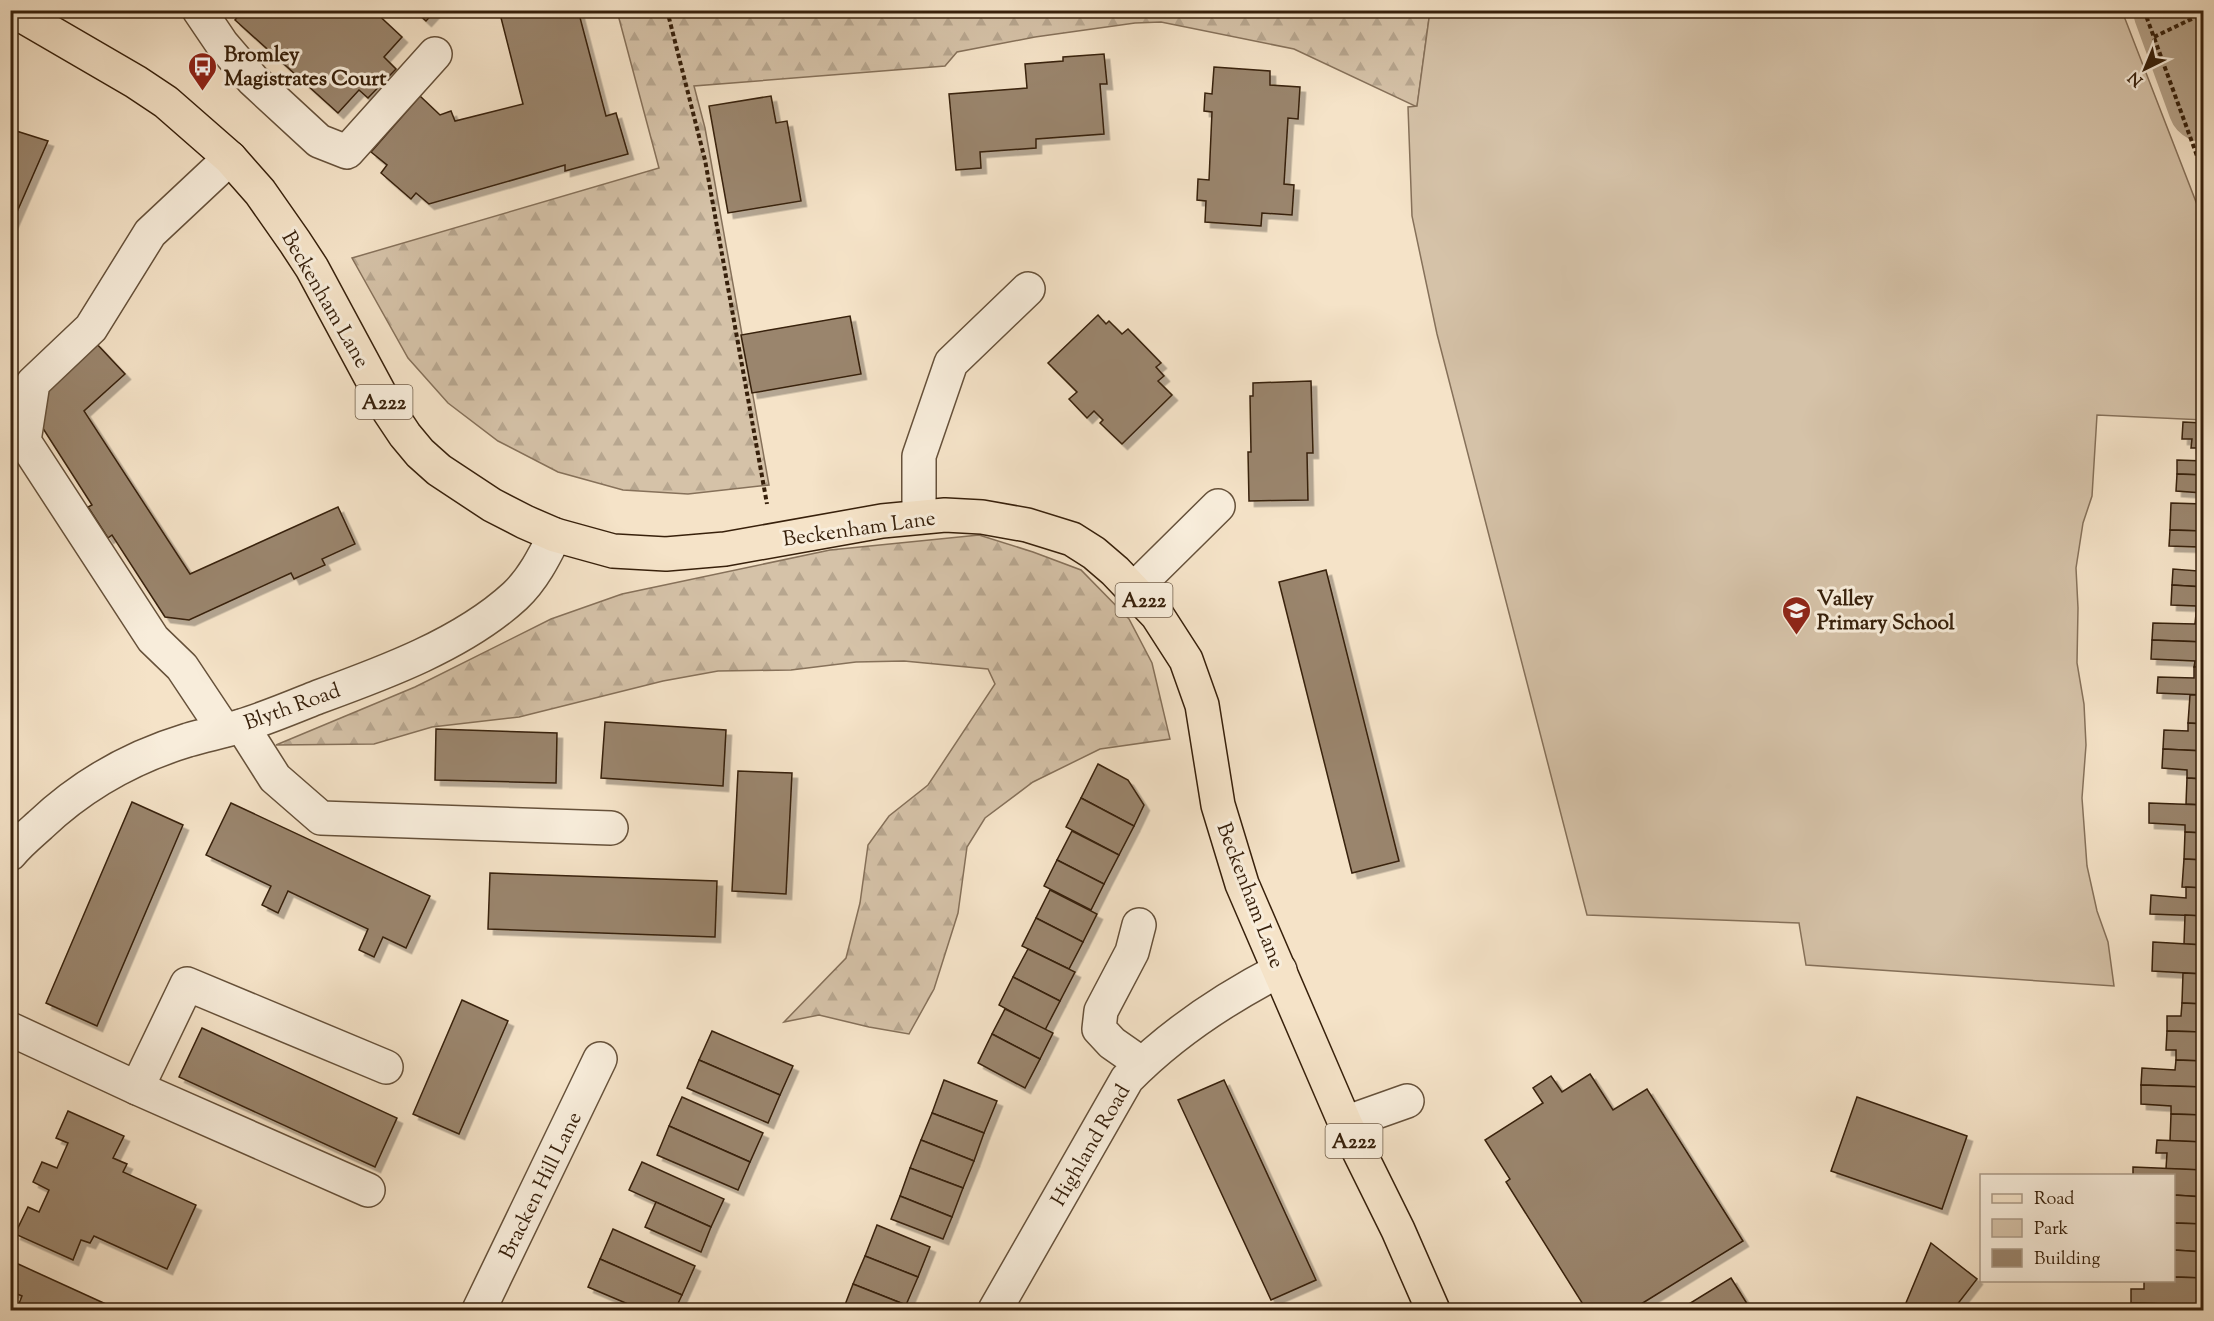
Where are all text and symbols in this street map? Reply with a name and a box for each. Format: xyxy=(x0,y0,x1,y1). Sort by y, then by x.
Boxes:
north arrow xyxy=(2115,39,2175,99)
place label: Bromley Magistrates Court xyxy=(224,41,387,95)
bus stop icon: Bromley Magistrates Court xyxy=(187,50,219,92)
text: N xyxy=(2124,65,2149,91)
street label: Beckenham Lane xyxy=(273,226,376,374)
road number: A222 xyxy=(356,385,412,419)
street label: Beckenham Lane xyxy=(781,504,938,556)
road number: A222 xyxy=(1116,583,1172,617)
place label: Valley Primary School xyxy=(1817,585,1955,639)
school or university icon: Valley Primary School xyxy=(1780,594,1812,636)
street label: Blyth Road xyxy=(240,677,345,739)
street label: Beckenham Lane xyxy=(1208,819,1291,973)
street label: Highland Road xyxy=(1045,1079,1139,1213)
street label: Bracken Hill Lane xyxy=(493,1107,591,1265)
road number: A222 xyxy=(1326,1124,1382,1158)
legend xyxy=(1980,1174,2175,1282)
text: Road xyxy=(2034,1187,2074,1213)
text: Park xyxy=(2034,1217,2069,1243)
text: Building xyxy=(2034,1247,2100,1273)

